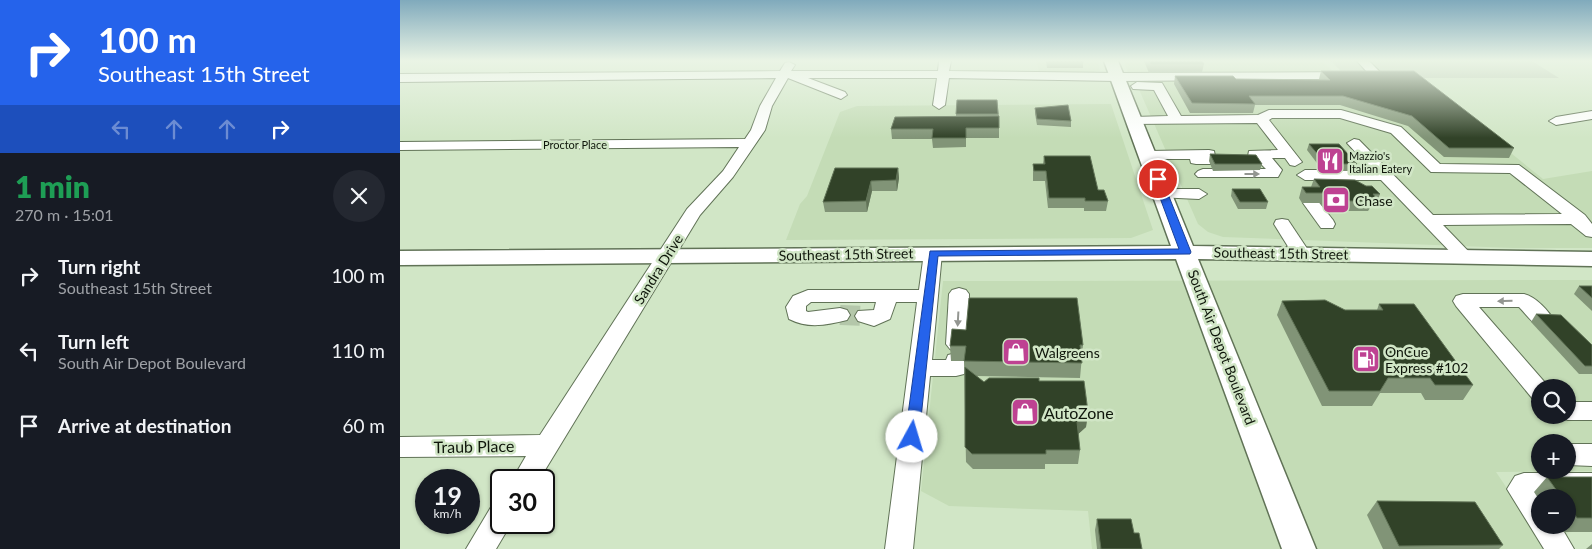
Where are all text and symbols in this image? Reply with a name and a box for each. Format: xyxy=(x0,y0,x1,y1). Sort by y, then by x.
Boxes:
text: 100 m xyxy=(98,18,197,60)
icon: right xyxy=(15,20,80,85)
text: Southeast 15th Street xyxy=(98,60,310,87)
icon: left xyxy=(107,115,135,143)
icon: ahead xyxy=(160,115,188,143)
icon: ahead xyxy=(213,115,241,143)
icon: right xyxy=(266,115,294,143)
street label: Proctor Place xyxy=(543,138,607,151)
restaurant icon: Mazzio's Italian Eatery xyxy=(1315,146,1345,176)
place label: Mazzio's Italian Eatery xyxy=(1349,149,1412,175)
pin xyxy=(1137,158,1179,200)
icon: arrive xyxy=(1144,165,1172,193)
text: 1 min xyxy=(15,168,90,204)
button: close xyxy=(333,170,385,222)
one-way arrow xyxy=(1244,170,1260,178)
bank icon: Chase xyxy=(1321,185,1351,215)
place label: Chase xyxy=(1355,192,1393,209)
text: 270 m · 15:01 xyxy=(15,205,114,224)
street label: Sandra Drive xyxy=(630,231,686,307)
street label: Southeast 15th Street xyxy=(1214,243,1348,263)
street label: Southeast 15th Street xyxy=(779,244,913,264)
text: Turn right xyxy=(58,255,140,278)
icon: right xyxy=(15,262,43,290)
text: 100 m xyxy=(331,264,385,287)
street label: South Air Depot Boulevard xyxy=(1185,267,1259,427)
text: Southeast 15th Street xyxy=(58,278,212,297)
one-way arrow xyxy=(1497,297,1513,305)
one-way arrow xyxy=(954,311,962,327)
text: Turn left xyxy=(58,330,129,353)
icon: left xyxy=(15,337,43,365)
shop icon: Walgreens xyxy=(1001,337,1031,367)
text: 110 m xyxy=(331,339,385,362)
place label: OnCue Express #102 xyxy=(1385,343,1468,376)
place label: Walgreens xyxy=(1035,344,1100,361)
fuel station icon: OnCue Express #102 xyxy=(1351,344,1381,374)
text: South Air Depot Boulevard xyxy=(58,353,246,372)
map controls xyxy=(1531,379,1576,534)
button: search xyxy=(1531,379,1576,424)
shop icon: AutoZone xyxy=(1010,397,1040,427)
place label: AutoZone xyxy=(1044,403,1114,422)
position arrow xyxy=(885,410,937,462)
icon: arrive xyxy=(15,412,43,440)
text: Arrive at destination xyxy=(58,414,231,437)
text: 60 m xyxy=(342,414,385,437)
button: + xyxy=(1531,434,1576,479)
street label: Traub Place xyxy=(434,436,514,456)
speed limit sign: 30 xyxy=(490,469,555,534)
text: 19 xyxy=(433,480,462,510)
button: − xyxy=(1531,489,1576,534)
text: km/h xyxy=(433,506,462,521)

